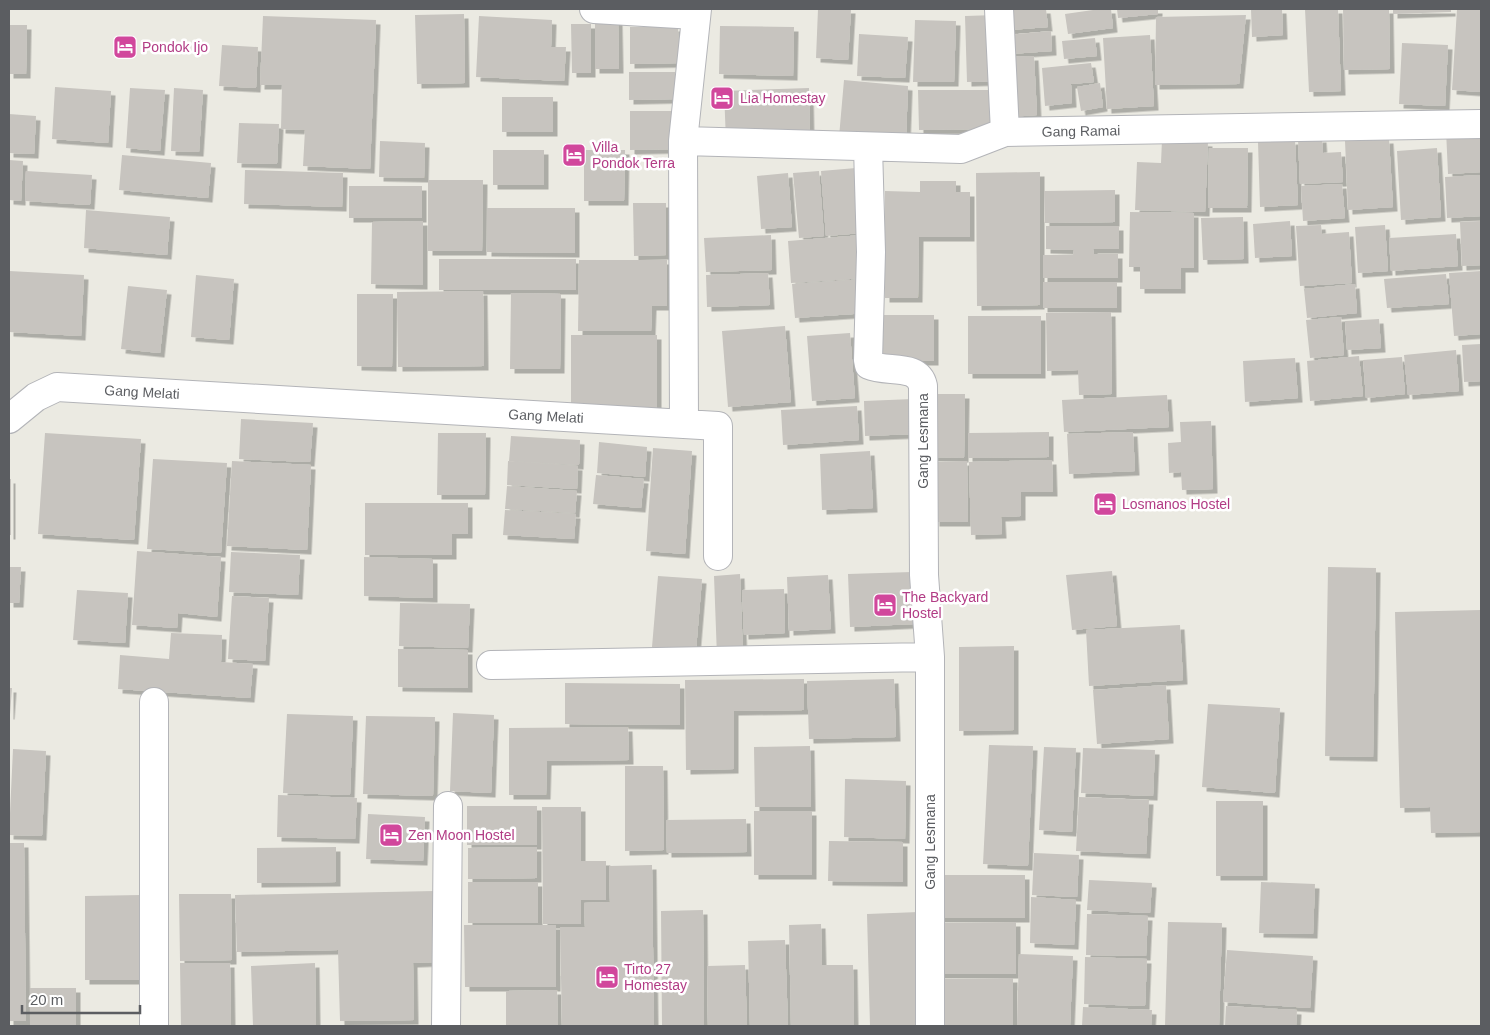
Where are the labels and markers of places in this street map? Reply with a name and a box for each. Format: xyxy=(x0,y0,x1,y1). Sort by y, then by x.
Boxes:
hotel icon: Pondok Ijo xyxy=(112,34,138,60)
place label: Pondok Ijo xyxy=(142,39,208,55)
hotel icon: Lia Homestay xyxy=(709,85,735,111)
place label: Lia Homestay xyxy=(740,90,826,106)
place label: Villa Pondok Terra xyxy=(592,139,675,171)
hotel icon: Villa Pondok Terra xyxy=(561,142,587,168)
hotel icon: Losmanos Hostel xyxy=(1092,491,1118,517)
place label: Losmanos Hostel xyxy=(1122,496,1230,512)
place label: The Backyard Hostel xyxy=(902,589,988,621)
hotel icon: The Backyard Hostel xyxy=(872,592,898,618)
hotel icon: Zen Moon Hostel xyxy=(378,822,404,848)
place label: Zen Moon Hostel xyxy=(408,827,515,843)
place label: Tirto 27 Homestay xyxy=(624,961,687,993)
hotel icon: Tirto 27 Homestay xyxy=(594,964,620,990)

